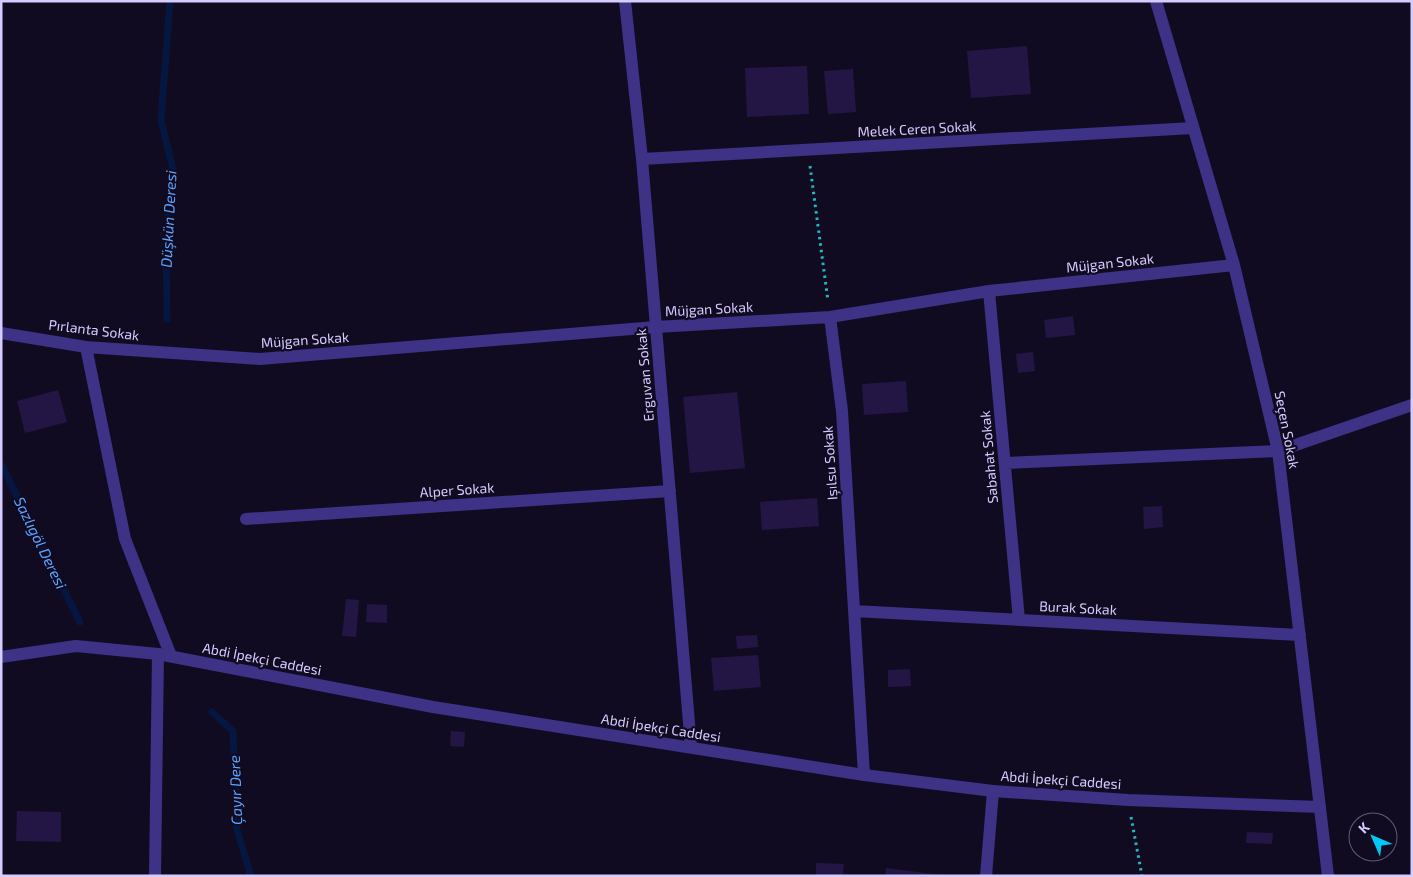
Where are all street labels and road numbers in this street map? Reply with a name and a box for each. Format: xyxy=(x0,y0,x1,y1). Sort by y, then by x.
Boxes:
street label: Melek Ceren Sokak xyxy=(857,117,977,140)
street label: Müjgan Sokak xyxy=(1065,249,1155,276)
street label: Müjgan Sokak xyxy=(664,298,753,319)
street label: Pırlanta Sokak xyxy=(48,316,140,343)
street label: Müjgan Sokak xyxy=(260,328,350,351)
street label: Erguvan Sokak xyxy=(632,328,657,422)
street label: Seçen Sokak xyxy=(1271,390,1303,470)
street label: Sabahat Sokak xyxy=(976,410,1001,504)
street label: Işılsu Sokak xyxy=(818,425,842,501)
street label: Alper Sokak xyxy=(419,478,495,501)
street label: Burak Sokak xyxy=(1039,597,1117,618)
street label: Abdi İpekçi Caddesi xyxy=(201,639,323,679)
street label: Abdi İpekçi Caddesi xyxy=(600,710,722,746)
street label: Abdi İpekçi Caddesi xyxy=(1000,767,1122,793)

